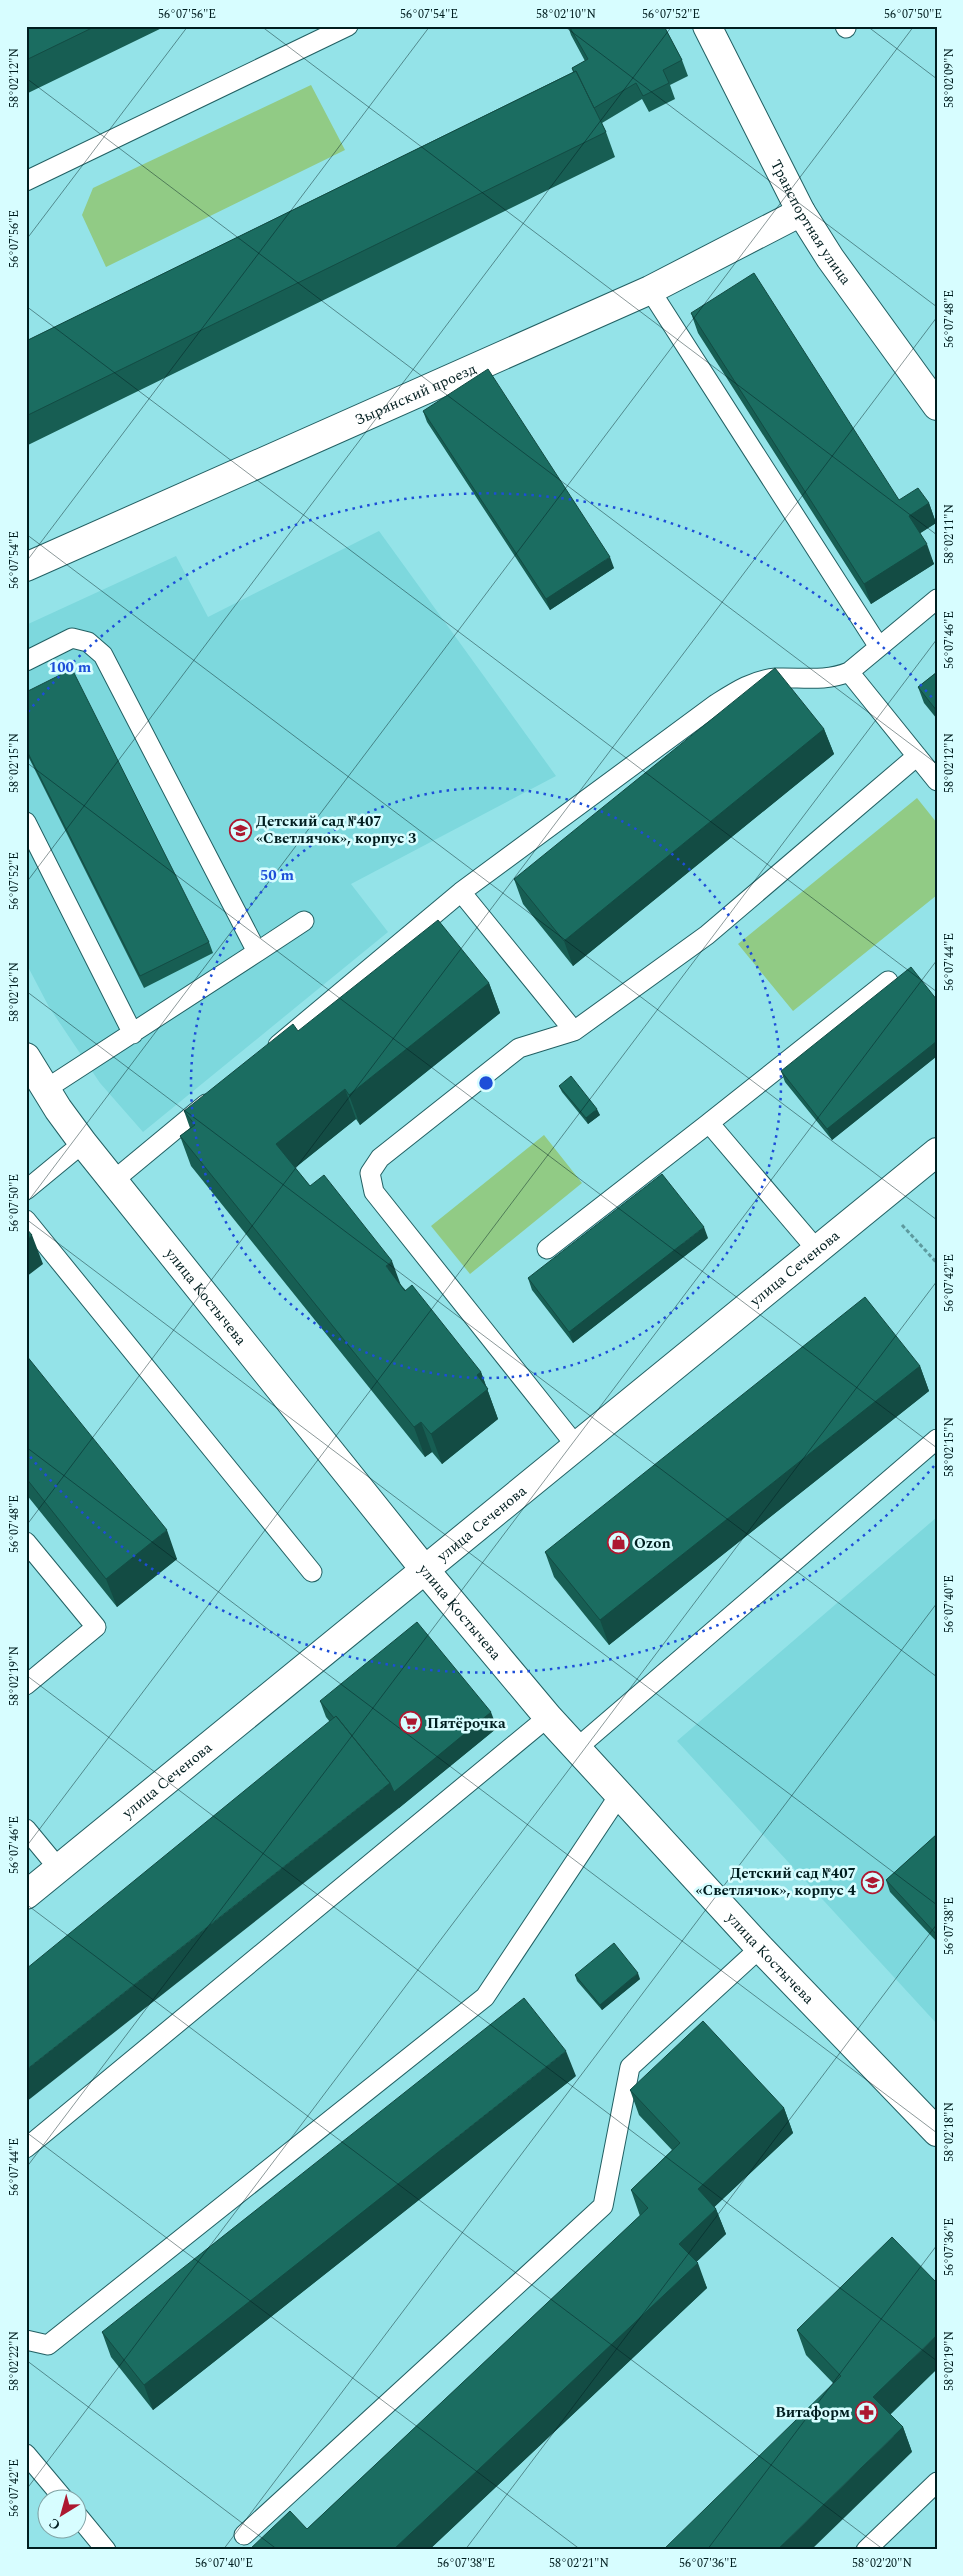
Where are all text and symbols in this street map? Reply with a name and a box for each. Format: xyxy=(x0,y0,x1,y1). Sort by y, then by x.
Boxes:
text: 56°07'56"E xyxy=(158,5,216,24)
text: 56°07'54"E xyxy=(400,5,458,24)
text: 58°02'10"N xyxy=(536,5,596,24)
text: 56°07'52"E xyxy=(642,5,700,24)
text: 56°07'50"E xyxy=(884,5,942,24)
text: 58°02'12"N xyxy=(5,48,24,108)
text: 58°02'09"N xyxy=(940,48,959,108)
street label: Транспортная улица xyxy=(765,155,858,290)
text: 56°07'56"E xyxy=(5,210,24,268)
text: 56°07'48"E xyxy=(940,290,959,348)
street label: Зырянский проезд xyxy=(351,357,480,431)
text: 58°02'11"N xyxy=(940,504,959,564)
text: 56°07'54"E xyxy=(5,531,24,589)
text: 56°07'46"E xyxy=(940,611,959,669)
text: 100 m xyxy=(49,656,92,679)
text: 58°02'15"N xyxy=(5,733,24,793)
text: 58°02'12"N xyxy=(940,733,959,793)
place label: Детский сад №407 «Светлячок», корпус 3 xyxy=(256,810,416,850)
school or university icon: Детский сад №407 «Светлячок», корпус 3 xyxy=(228,818,252,842)
text: 56°07'52"E xyxy=(5,852,24,910)
text: 50 m xyxy=(260,864,295,887)
text: 56°07'44"E xyxy=(940,933,959,991)
text: 58°02'16"N xyxy=(5,962,24,1022)
centre of rings xyxy=(477,1074,495,1092)
text: 56°07'50"E xyxy=(5,1174,24,1232)
street label: улица Сеченова xyxy=(744,1224,845,1312)
street label: улица Костычева xyxy=(159,1242,253,1351)
text: 56°07'42"E xyxy=(940,1254,959,1312)
text: 58°02'15"N xyxy=(940,1417,959,1477)
street label: улица Сеченова xyxy=(431,1479,532,1568)
text: 56°07'48"E xyxy=(5,1495,24,1553)
shop icon: Ozon xyxy=(606,1531,630,1555)
place label: Ozon xyxy=(634,1532,671,1555)
street label: улица Костычева xyxy=(412,1558,508,1666)
text: 56°07'40"E xyxy=(940,1575,959,1633)
text: 58°02'19"N xyxy=(5,1646,24,1706)
supermarket icon: Пятёрочка xyxy=(399,1711,423,1735)
place label: Пятёрочка xyxy=(427,1712,506,1735)
street label: улица Сеченова xyxy=(116,1736,217,1824)
text: 56°07'46"E xyxy=(5,1816,24,1874)
place label: Детский сад №407 «Светлячок», корпус 4 xyxy=(696,1862,857,1902)
school or university icon: Детский сад №407 «Светлячок», корпус 4 xyxy=(860,1870,884,1894)
text: 56°07'38"E xyxy=(940,1897,959,1955)
street label: улица Костычева xyxy=(720,1906,820,2010)
text: 58°02'18"N xyxy=(940,2102,959,2162)
text: 56°07'44"E xyxy=(5,2138,24,2196)
text: 56°07'36"E xyxy=(940,2218,959,2276)
text: 58°02'22"N xyxy=(5,2331,24,2391)
text: 58°02'19"N xyxy=(940,2331,959,2391)
pharmacy icon: Витаформ xyxy=(854,2400,878,2424)
place label: Витаформ xyxy=(775,2401,850,2424)
text: 56°07'42"E xyxy=(5,2459,24,2517)
north arrow xyxy=(38,2488,88,2538)
text: С xyxy=(44,2513,65,2535)
text: 56°07'40"E xyxy=(195,2554,253,2573)
text: 56°07'38"E xyxy=(437,2554,495,2573)
text: 58°02'21"N xyxy=(549,2554,609,2573)
text: 56°07'36"E xyxy=(679,2554,737,2573)
text: 58°02'20"N xyxy=(852,2554,912,2573)

